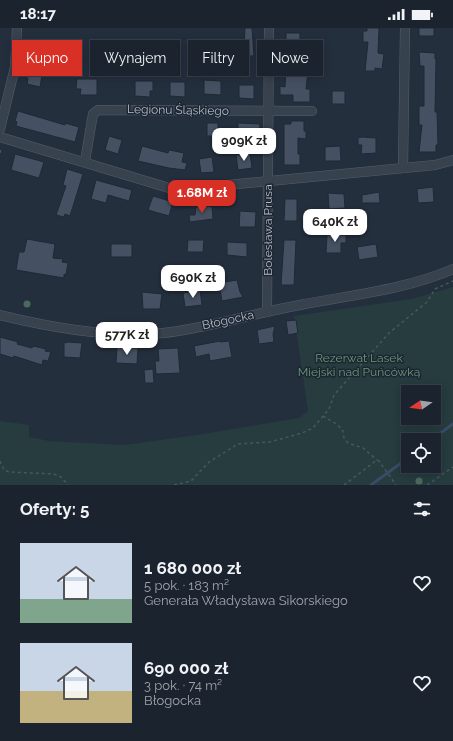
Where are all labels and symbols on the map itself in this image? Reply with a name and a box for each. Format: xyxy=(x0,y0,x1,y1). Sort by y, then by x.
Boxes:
street label: Legionu Śląskiego xyxy=(127,102,229,118)
pin: 909K zł xyxy=(207,128,281,162)
pin: 1.68M zł xyxy=(161,180,243,214)
street label: Bolesława Prusa xyxy=(261,184,275,276)
pin: 640K zł xyxy=(298,209,372,243)
pin: 690K zł xyxy=(156,265,230,299)
street label: Błogocka xyxy=(201,308,255,332)
pin: 577K zł xyxy=(90,322,164,356)
park label: Rezerwat Lasek Miejski nad Puńcówką xyxy=(298,351,420,379)
north arrow xyxy=(401,385,441,425)

